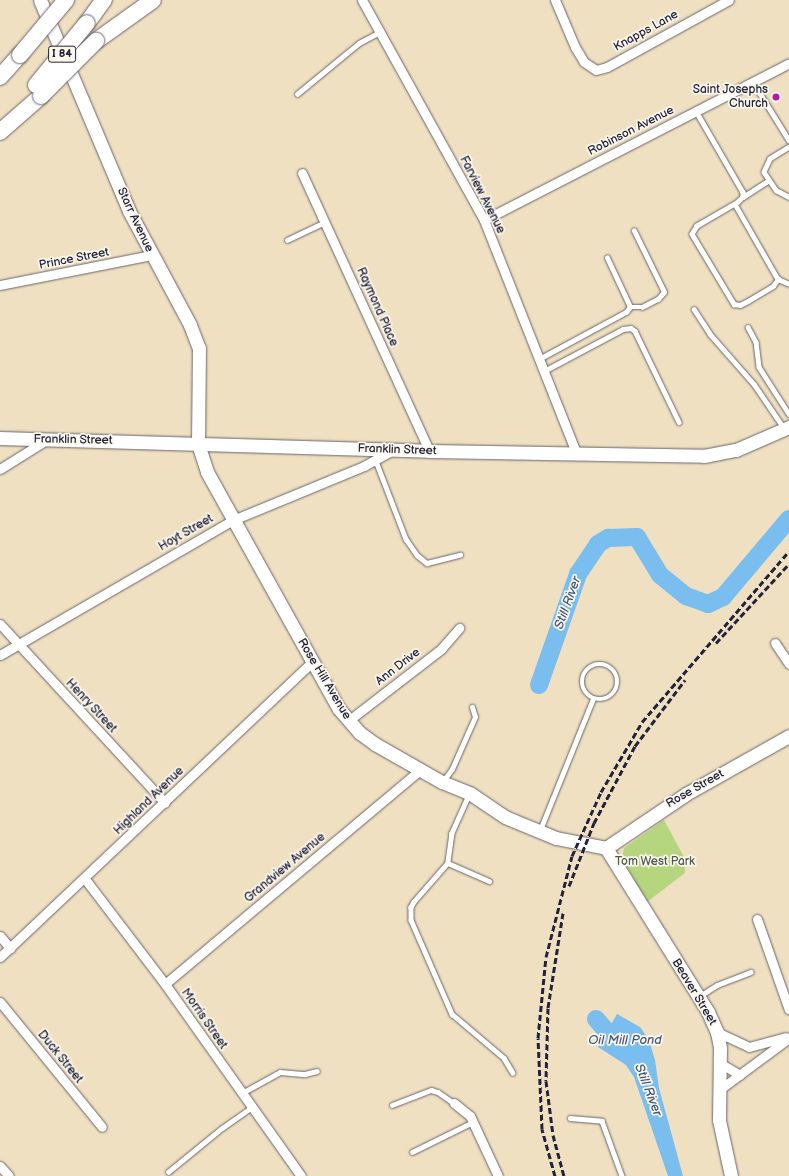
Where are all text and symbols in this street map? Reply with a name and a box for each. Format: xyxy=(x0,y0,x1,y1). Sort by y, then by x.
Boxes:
street label: Knapps Lane xyxy=(611,7,681,55)
road number: I 84 xyxy=(48,45,76,63)
place label: Saint Josephs Church xyxy=(692,83,768,111)
marker: Saint Josephs Church xyxy=(771,92,781,102)
street label: Robinson Avenue xyxy=(586,103,676,159)
street label: Farview Avenue xyxy=(456,154,508,236)
street label: Starr Avenue xyxy=(114,185,156,255)
street label: Prince Street xyxy=(38,245,110,273)
street label: Raymond Place xyxy=(353,265,401,349)
street label: Franklin Street xyxy=(33,432,113,448)
street label: Franklin Street xyxy=(357,441,437,459)
street label: Hoyt Street xyxy=(156,512,216,554)
water label: Still River xyxy=(551,575,585,631)
street label: Rose Hill Avenue xyxy=(294,636,354,722)
street label: Ann Drive xyxy=(373,645,423,689)
street label: Henry Street xyxy=(62,676,120,736)
street label: Highland Avenue xyxy=(111,764,187,838)
street label: Rose Street xyxy=(663,767,727,811)
street label: Grandview Avenue xyxy=(242,830,328,906)
park label: Tom West Park xyxy=(615,855,695,869)
street label: Beaver Street xyxy=(668,956,720,1028)
street label: Morris Street xyxy=(178,986,230,1052)
street label: Duck Street xyxy=(34,1028,86,1086)
water label: Oil Mill Pond xyxy=(588,1032,662,1048)
water label: Still River xyxy=(631,1062,665,1118)

